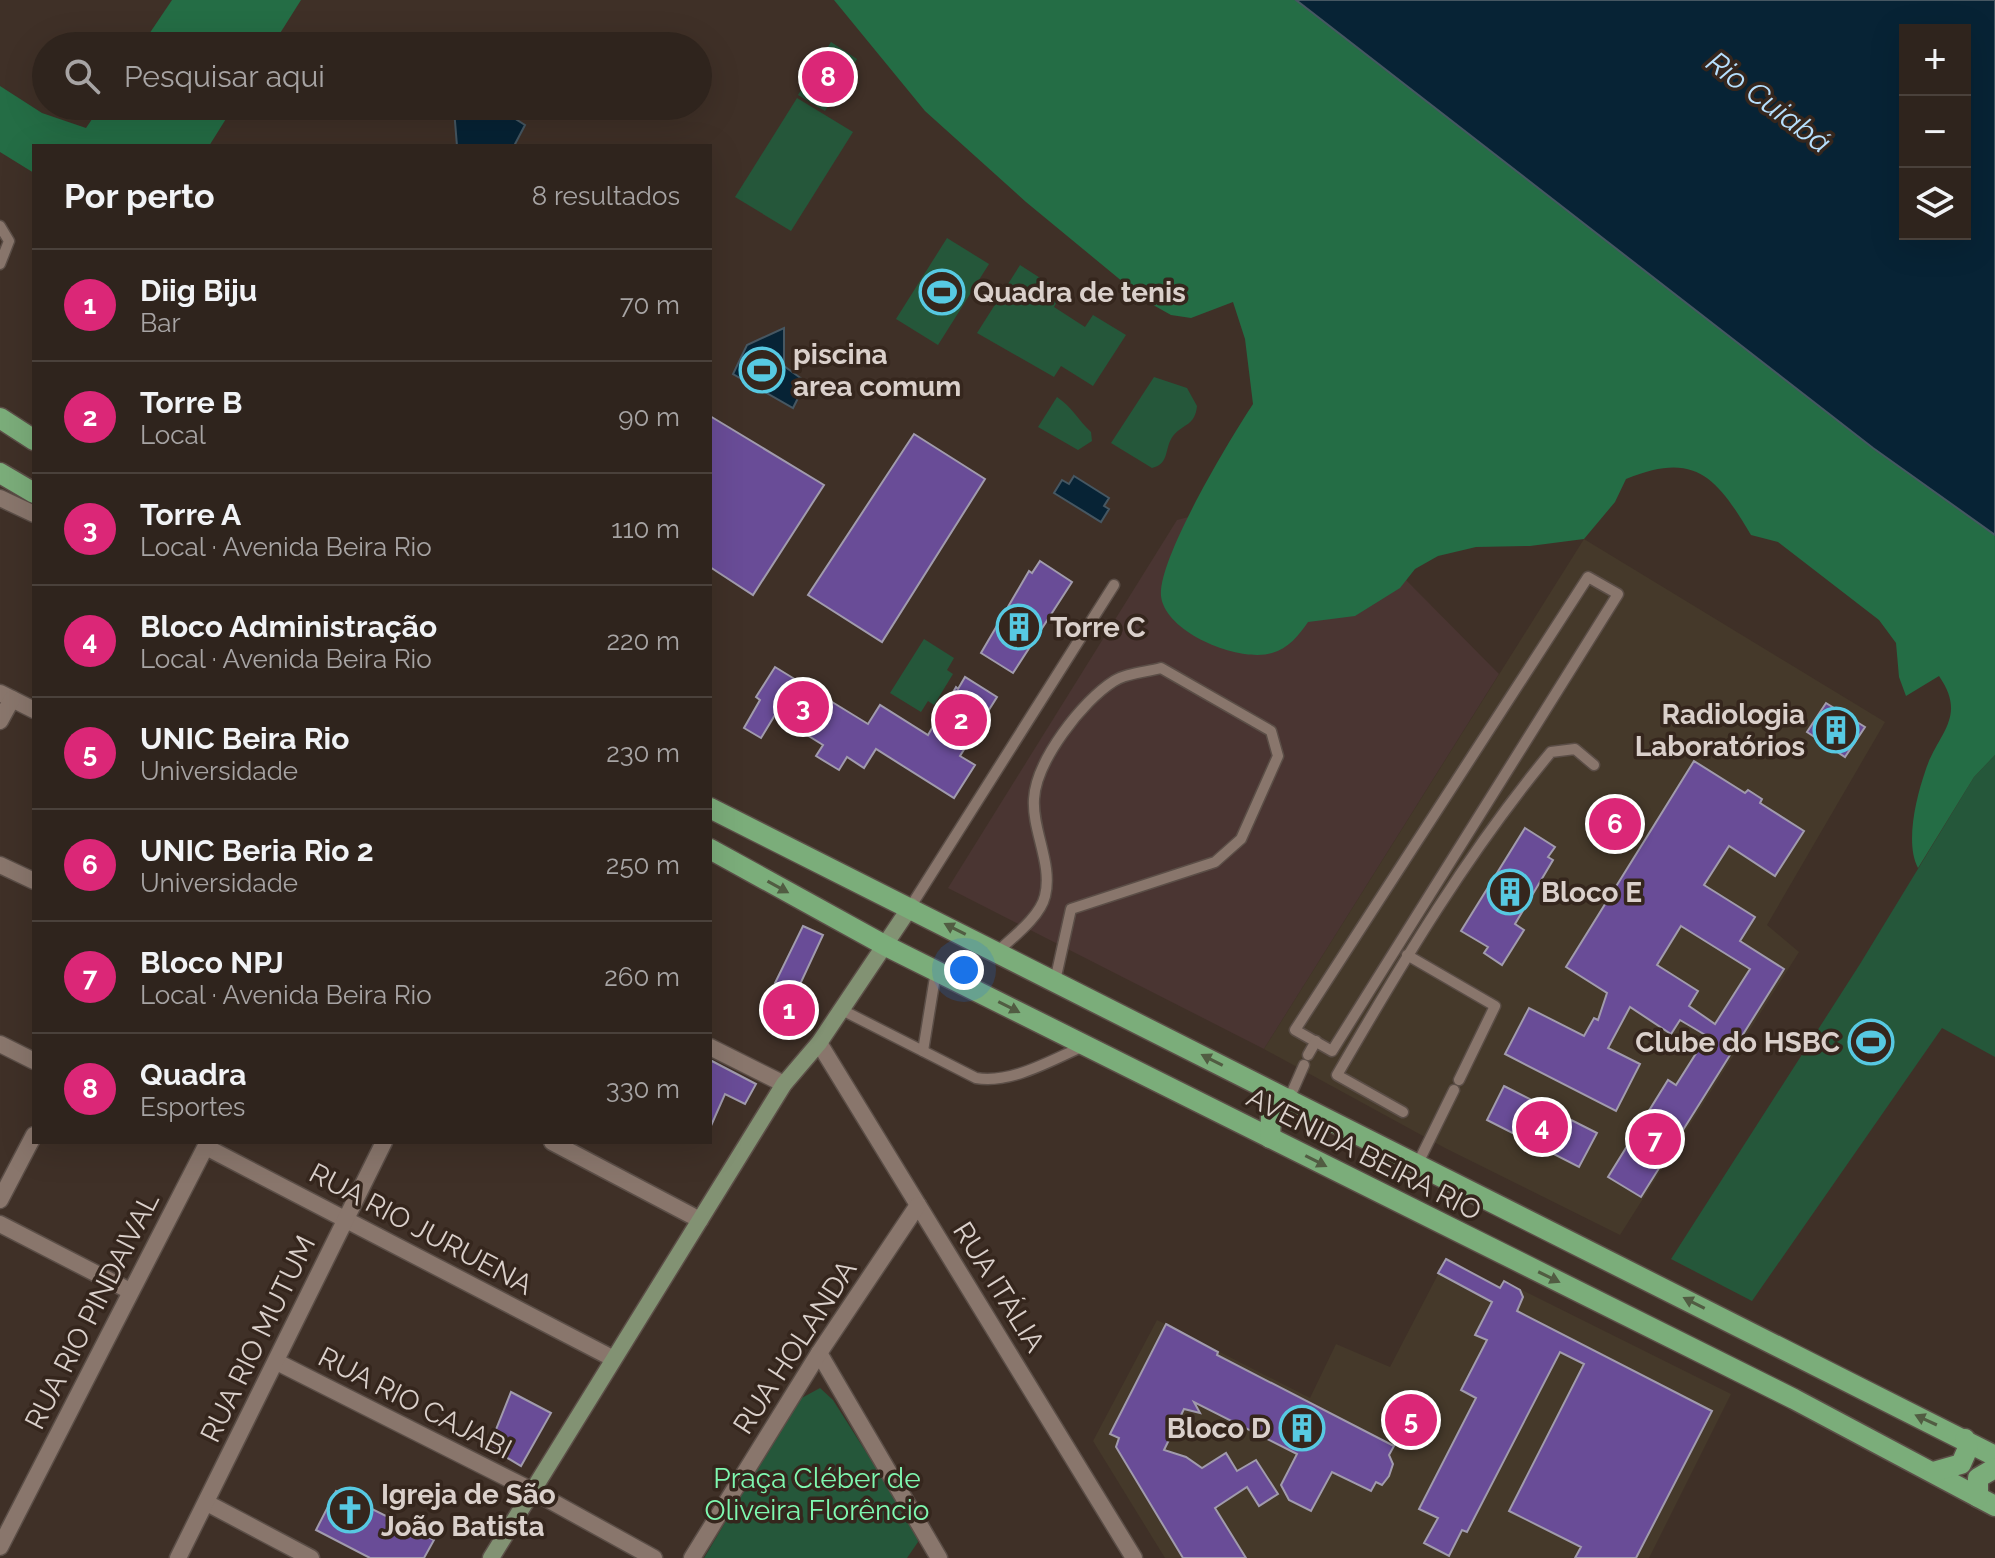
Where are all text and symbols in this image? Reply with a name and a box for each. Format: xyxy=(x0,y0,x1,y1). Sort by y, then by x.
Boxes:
map controls xyxy=(1899,24,1971,240)
button: + xyxy=(1899,24,1971,96)
search box xyxy=(32,32,712,120)
water label: Rio Cuiabá xyxy=(1700,44,1838,160)
pin: 8 xyxy=(802,47,854,107)
icon: search xyxy=(60,54,104,98)
text: Pesquisar aqui xyxy=(124,59,325,94)
button: − xyxy=(1899,96,1971,168)
button: layers xyxy=(1899,168,1971,240)
text: Por perto xyxy=(64,176,215,216)
text: 8 resultados xyxy=(532,181,680,211)
sports icon: Quadra de tenis xyxy=(918,268,966,316)
text: Diig Biju xyxy=(140,273,257,308)
place label: Quadra de tenis xyxy=(973,276,1186,309)
text: 1 xyxy=(84,290,96,320)
text: 70 m xyxy=(620,290,680,320)
text: Bar xyxy=(140,308,181,338)
place label: piscina area comum xyxy=(793,338,961,403)
sports icon: piscina area comum xyxy=(738,346,786,394)
text: Torre B xyxy=(140,385,242,420)
text: 2 xyxy=(83,402,97,432)
text: 90 m xyxy=(618,402,680,432)
text: Local xyxy=(140,420,206,450)
text: Torre A xyxy=(140,497,241,532)
text: 3 xyxy=(83,514,97,544)
text: 110 m xyxy=(611,514,680,544)
text: Local · Avenida Beira Rio xyxy=(140,532,432,562)
building icon: Torre C xyxy=(995,603,1043,651)
text: Bloco Administração xyxy=(140,609,437,644)
place label: Torre C xyxy=(1050,611,1146,644)
text: 4 xyxy=(83,626,97,656)
text: 220 m xyxy=(606,626,680,656)
text: Local · Avenida Beira Rio xyxy=(140,644,432,674)
pin: 3 xyxy=(777,677,829,737)
pin: 2 xyxy=(935,690,987,750)
place label: Radiologia Laboratórios xyxy=(1635,698,1805,763)
building icon: Radiologia Laboratórios xyxy=(1812,706,1860,754)
text: UNIC Beira Rio xyxy=(140,721,349,756)
text: 5 xyxy=(83,738,97,768)
text: 230 m xyxy=(606,738,680,768)
text: Universidade xyxy=(140,756,298,786)
pin: 6 xyxy=(1589,794,1641,854)
text: UNIC Beria Rio 2 xyxy=(140,833,374,868)
text: 6 xyxy=(82,850,98,880)
text: 250 m xyxy=(606,850,680,880)
text: Universidade xyxy=(140,868,298,898)
building icon: Bloco E xyxy=(1486,868,1534,916)
place label: Bloco E xyxy=(1541,876,1642,909)
one-way arrow xyxy=(767,880,790,893)
one-way arrow xyxy=(944,922,967,935)
text: Bloco NPJ xyxy=(140,945,284,980)
your location xyxy=(944,950,984,990)
text: 7 xyxy=(83,962,97,992)
text: 260 m xyxy=(604,962,680,992)
text: Local · Avenida Beira Rio xyxy=(140,980,432,1010)
pin: 1 xyxy=(763,980,815,1040)
one-way arrow xyxy=(997,1000,1020,1014)
sports icon: Clube do HSBC xyxy=(1847,1018,1895,1066)
place label: Clube do HSBC xyxy=(1635,1026,1840,1059)
one-way arrow xyxy=(1200,1053,1223,1067)
text: Quadra xyxy=(140,1057,247,1092)
text: 8 xyxy=(82,1074,98,1104)
text: 330 m xyxy=(606,1074,680,1104)
street label: AVENIDA BEIRA RIO xyxy=(1241,1081,1487,1227)
text: Esportes xyxy=(140,1092,245,1122)
pin: 4 xyxy=(1516,1097,1568,1157)
pin: 7 xyxy=(1629,1109,1681,1169)
one-way arrow xyxy=(1305,1154,1328,1168)
street label: RUA RIO JURUENA xyxy=(304,1156,538,1302)
street label: RUA RIO PINDAIVAL xyxy=(18,1187,166,1435)
street label: RUA ITÁLIA xyxy=(946,1216,1052,1358)
street label: RUA RIO MUTUM xyxy=(194,1230,322,1448)
street label: RUA HOLANDA xyxy=(727,1254,864,1440)
one-way arrow xyxy=(1538,1270,1561,1284)
one-way arrow xyxy=(1682,1297,1705,1310)
street label: RUA RIO CAJABI xyxy=(313,1340,517,1466)
pin: 5 xyxy=(1385,1390,1437,1450)
building icon: Bloco D xyxy=(1278,1404,1326,1452)
place label: Bloco D xyxy=(1167,1412,1271,1445)
one-way arrow xyxy=(1914,1413,1937,1427)
park label: Praça Cléber de Oliveira Florêncio xyxy=(705,1462,929,1527)
place label: Igreja de São João Batista xyxy=(381,1478,556,1543)
church icon: Igreja de São João Batista xyxy=(326,1486,374,1534)

